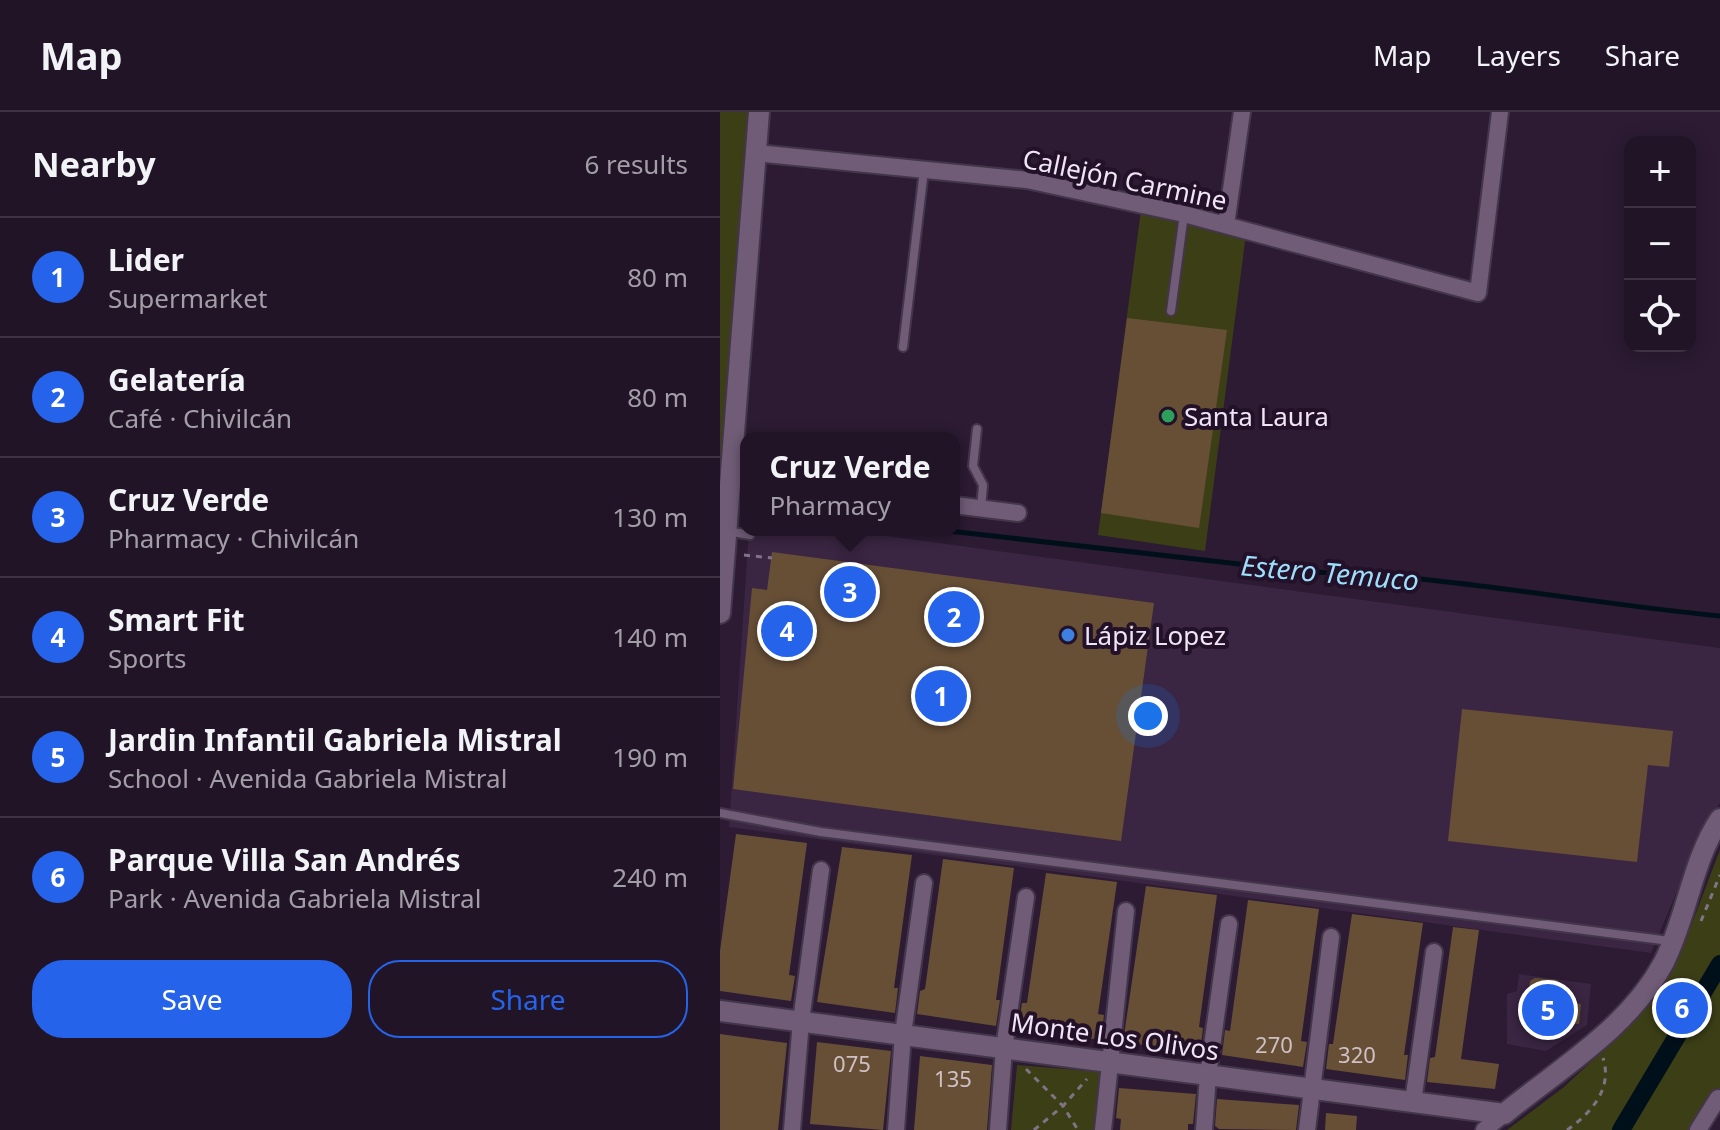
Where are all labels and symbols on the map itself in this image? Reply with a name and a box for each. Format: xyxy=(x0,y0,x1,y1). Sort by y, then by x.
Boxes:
street label: Callejón Carmine xyxy=(1020,140,1230,218)
place label: Santa Laura xyxy=(1184,398,1329,434)
marker: Santa Laura xyxy=(1159,407,1177,425)
water label: Estero Temuco xyxy=(1239,545,1421,599)
pin: 3 xyxy=(824,562,876,622)
pin: 2 xyxy=(928,587,980,647)
pin: 4 xyxy=(761,601,813,661)
place label: Lápiz Lopez xyxy=(1084,617,1226,653)
marker: Lápiz Lopez xyxy=(1059,626,1077,644)
pin: 1 xyxy=(915,666,967,726)
your location xyxy=(1128,696,1168,736)
pin: 6 xyxy=(1656,978,1708,1038)
pin: 5 xyxy=(1522,980,1574,1040)
street label: Monte Los Olivos xyxy=(1009,1004,1221,1068)
house number: 270 xyxy=(1255,1029,1293,1059)
house number: 320 xyxy=(1338,1039,1376,1069)
house number: 075 xyxy=(833,1048,871,1078)
house number: 135 xyxy=(934,1063,972,1093)

